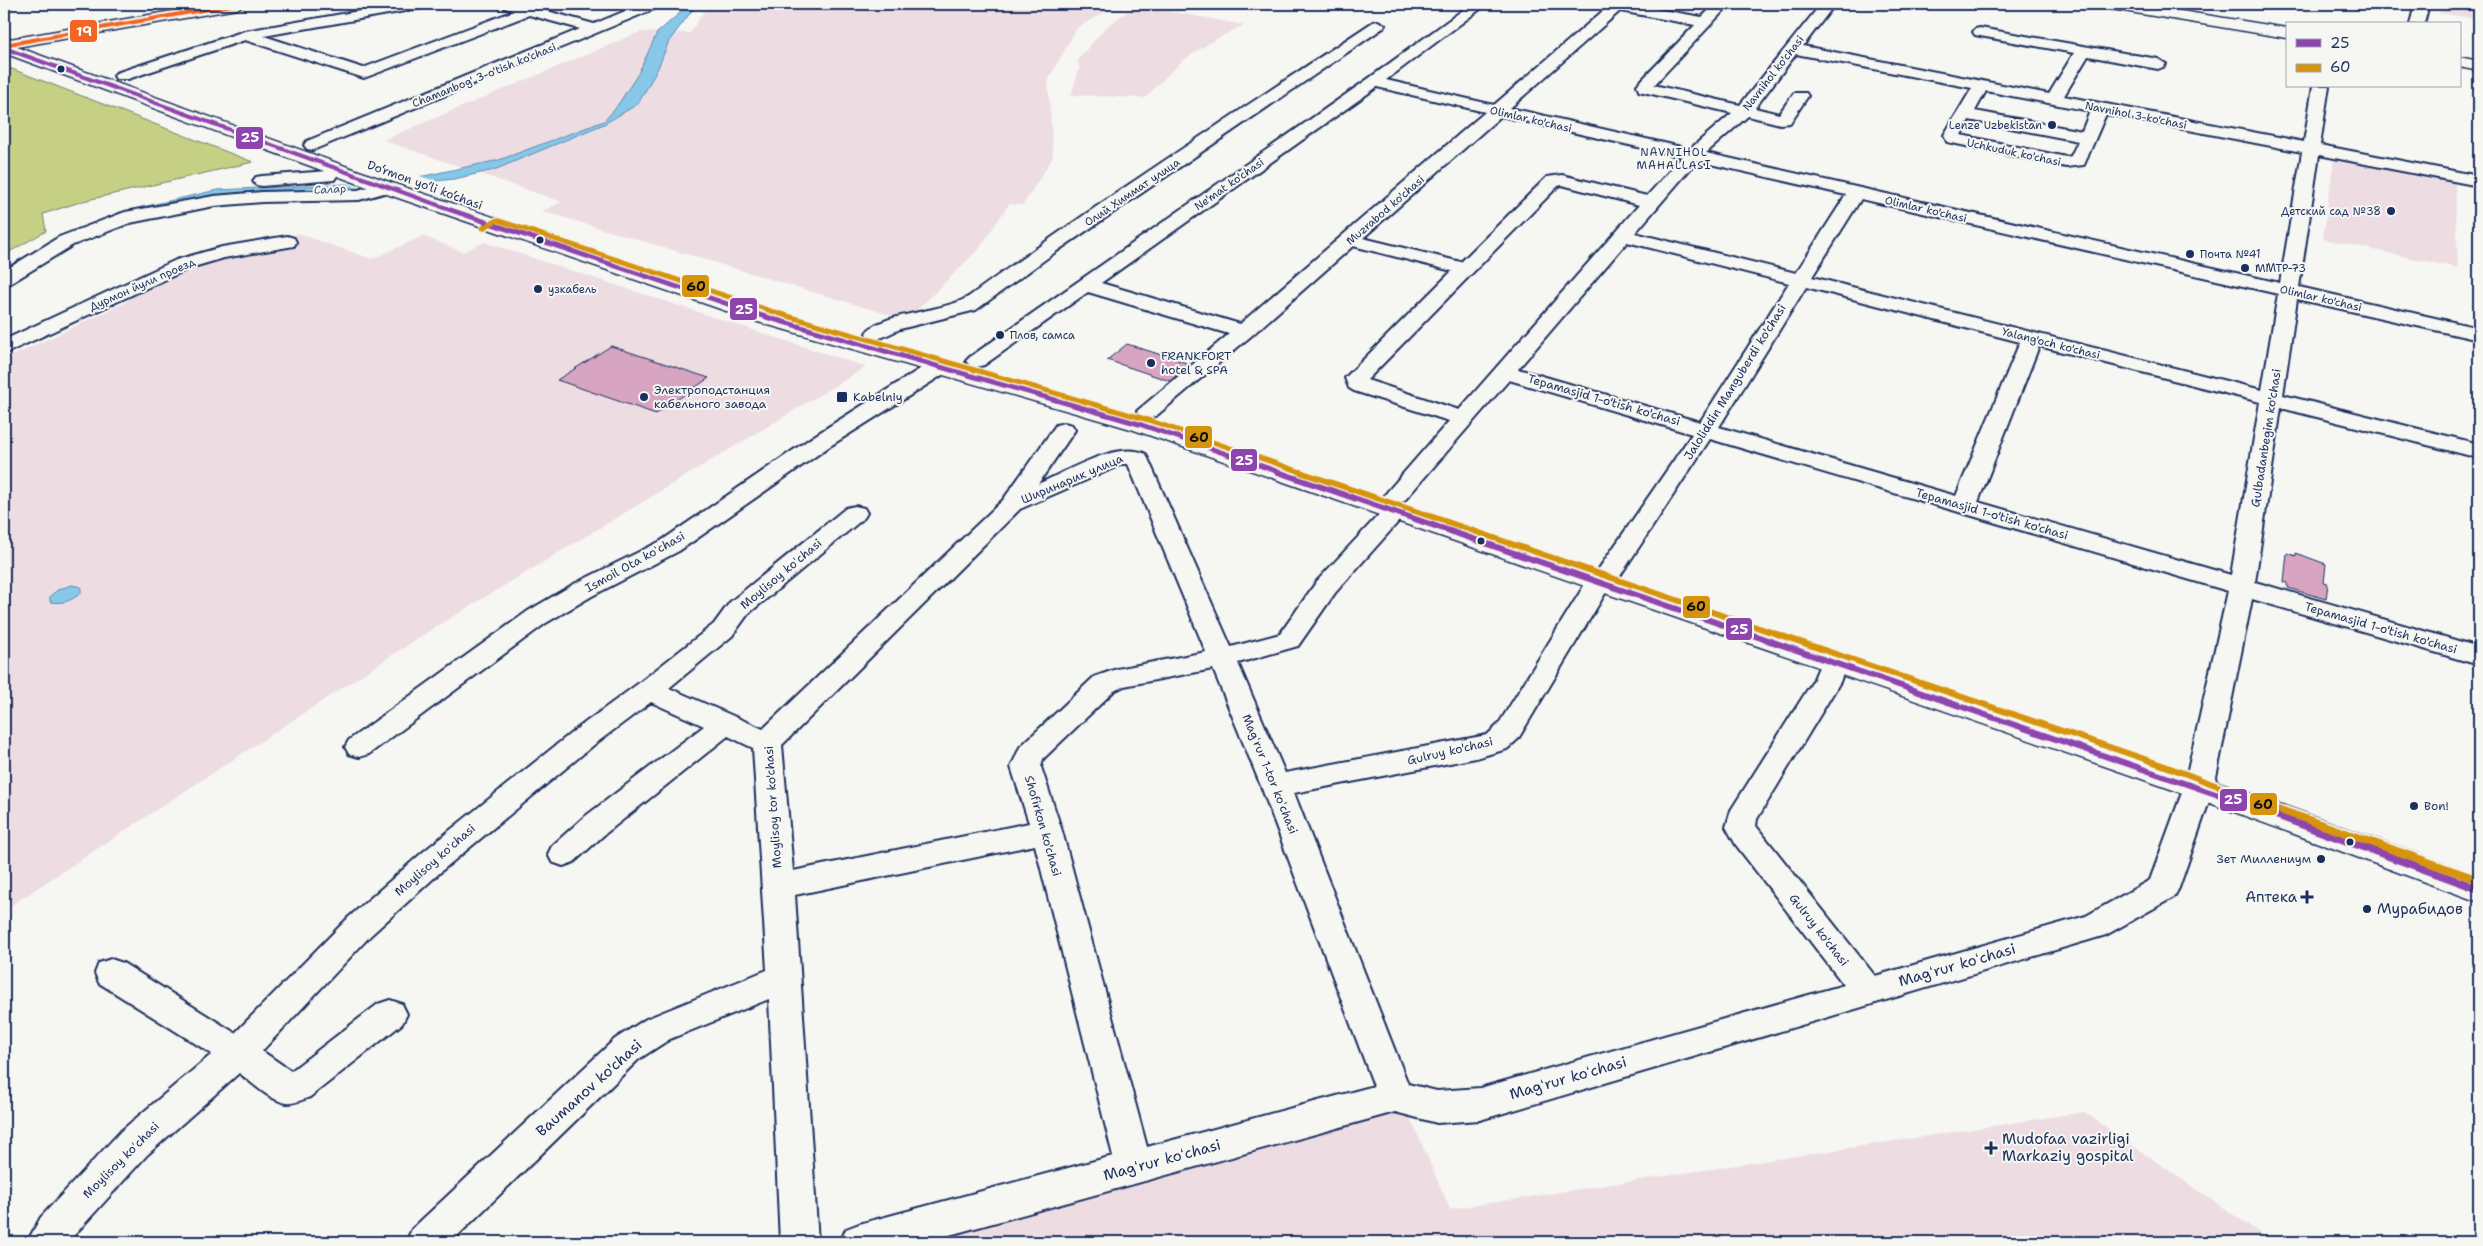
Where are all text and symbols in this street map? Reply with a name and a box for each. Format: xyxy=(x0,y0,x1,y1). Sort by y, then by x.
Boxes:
line badge: 19 xyxy=(69,19,98,43)
text: 19 xyxy=(76,22,92,40)
legend xyxy=(2286,22,2460,88)
street label: Navnihol ko'chasi xyxy=(1739,33,1808,114)
text: 25 xyxy=(2330,33,2349,53)
street label: Chamanbog' 3-o'tish ko'chasi xyxy=(410,40,558,111)
text: 60 xyxy=(2330,57,2351,77)
unlabelled marker xyxy=(56,64,66,74)
street label: Navnihol 3-ko'chasi xyxy=(2084,98,2188,133)
street label: Olimlar ko'chasi xyxy=(1488,103,1573,136)
place label: Lenze Uzbekistan xyxy=(1949,118,2042,133)
marker: Lenze Uzbekistan xyxy=(2046,119,2058,131)
line badge: 25 xyxy=(235,126,264,150)
text: 25 xyxy=(241,128,259,146)
street label: Uchkuduk ko'chasi xyxy=(1965,135,2062,170)
district label: NAVNIHOL MAHALLASI xyxy=(1637,145,1711,173)
street label: Олий Химмат улица xyxy=(1082,155,1183,230)
street label: Ne'mat ko'chasi xyxy=(1191,155,1267,214)
street label: Do‘rmon yo‘li ko‘chasi xyxy=(365,157,485,213)
street label: Muzrabod ko'chasi xyxy=(1343,172,1428,249)
water label: Салар xyxy=(313,181,347,198)
street label: Olimlar ko'chasi xyxy=(1883,193,1968,226)
place label: Детский сад №38 xyxy=(2281,204,2381,219)
marker: Детский сад №38 xyxy=(2385,205,2397,217)
unlabelled marker xyxy=(535,235,545,245)
place label: Почта №41 xyxy=(2200,247,2261,262)
marker: Почта №41 xyxy=(2184,248,2196,260)
street label: Дурмон йули проезд xyxy=(87,254,197,315)
place label: MMTP-73 xyxy=(2255,261,2306,276)
marker: MMTP-73 xyxy=(2239,262,2251,274)
line badge: 60 xyxy=(681,274,710,298)
text: 60 xyxy=(686,277,706,295)
place label: узкабель xyxy=(548,282,597,297)
street label: Olimlar ko'chasi xyxy=(2278,282,2363,315)
marker: узкабель xyxy=(532,283,544,295)
line badge: 25 xyxy=(729,297,758,321)
text: 25 xyxy=(735,300,753,318)
street label: Jaloliddin Manguberdi ko'chasi xyxy=(1680,301,1790,463)
street label: Yalang'och ko'chasi xyxy=(2000,324,2102,363)
place label: Плов, самса xyxy=(1010,328,1075,343)
marker: Плов, самса xyxy=(994,329,1006,341)
place label: FRANKFORT hotel & SPA xyxy=(1161,348,1232,378)
marker: FRANKFORT hotel & SPA xyxy=(1145,357,1157,369)
street label: Gulbadanbegim ko'chasi xyxy=(2247,368,2285,508)
street label: Tepamasjid 1-o'tish ko'chasi xyxy=(1526,371,1682,429)
place label: Электроподстанция кабельного завода xyxy=(654,382,770,412)
place label: Kabelniy xyxy=(853,389,903,405)
marker: Kabelniy xyxy=(835,390,849,404)
marker: Электроподстанция кабельного завода xyxy=(638,391,650,403)
line badge: 60 xyxy=(1184,425,1213,449)
text: 60 xyxy=(1189,428,1209,446)
line badge: 25 xyxy=(1230,448,1258,472)
street label: Ширинарик улица xyxy=(1019,450,1126,508)
text: 25 xyxy=(1235,451,1253,469)
street label: Tepamasjid 1-o'tish ko'chasi xyxy=(1914,485,2070,543)
street label: Ismoil Ota koʻchasi xyxy=(582,528,688,596)
street label: Moylisoy koʻchasi xyxy=(737,535,825,613)
unlabelled marker xyxy=(1476,536,1486,546)
line badge: 60 xyxy=(1682,595,1711,619)
text: 60 xyxy=(1686,597,1706,615)
street label: Tepamasjid 1-o'tish ko'chasi xyxy=(2303,599,2459,657)
line badge: 25 xyxy=(1725,617,1753,641)
text: 25 xyxy=(1730,620,1748,638)
street label: Magʻrur 1-tor koʻchasi xyxy=(1239,712,1301,836)
street label: Gulruy ko'chasi xyxy=(1405,733,1495,769)
street label: Moylisoy tor ko'chasi xyxy=(761,745,785,869)
street label: Shofirkon ko'chasi xyxy=(1021,774,1065,878)
line badge: 25 xyxy=(2219,788,2248,812)
text: 25 xyxy=(2224,790,2242,808)
line badge: 60 xyxy=(2249,792,2278,816)
text: 60 xyxy=(2253,795,2273,813)
place label: Bon! xyxy=(2424,798,2449,814)
marker: Bon! xyxy=(2408,800,2420,812)
street label: Moylisoy koʻchasi xyxy=(391,820,479,900)
unlabelled marker xyxy=(2345,837,2355,847)
place label: Зет Миллениум xyxy=(2216,851,2311,867)
marker: Зет Миллениум xyxy=(2315,853,2327,865)
place label: Аптека xyxy=(2245,887,2298,907)
street label: Gulruy ko'chasi xyxy=(1786,891,1852,969)
marker: Аптека xyxy=(2301,891,2313,903)
place label: Мурабидов xyxy=(2377,899,2463,919)
marker: Мурабидов xyxy=(2361,903,2373,915)
street label: Magʻrur koʻchasi xyxy=(1896,939,2018,991)
street label: Baumanov ko'chasi xyxy=(532,1035,646,1141)
street label: Magʻrur koʻchasi xyxy=(1507,1052,1629,1104)
street label: Moylisoy koʻchasi xyxy=(79,1118,163,1202)
place label: Mudofaa vazirligi Markaziy gospital xyxy=(2002,1129,2134,1166)
street label: Magʻrur koʻchasi xyxy=(1101,1135,1223,1185)
marker: Mudofaa vazirligi Markaziy gospital xyxy=(1984,1141,1998,1155)

